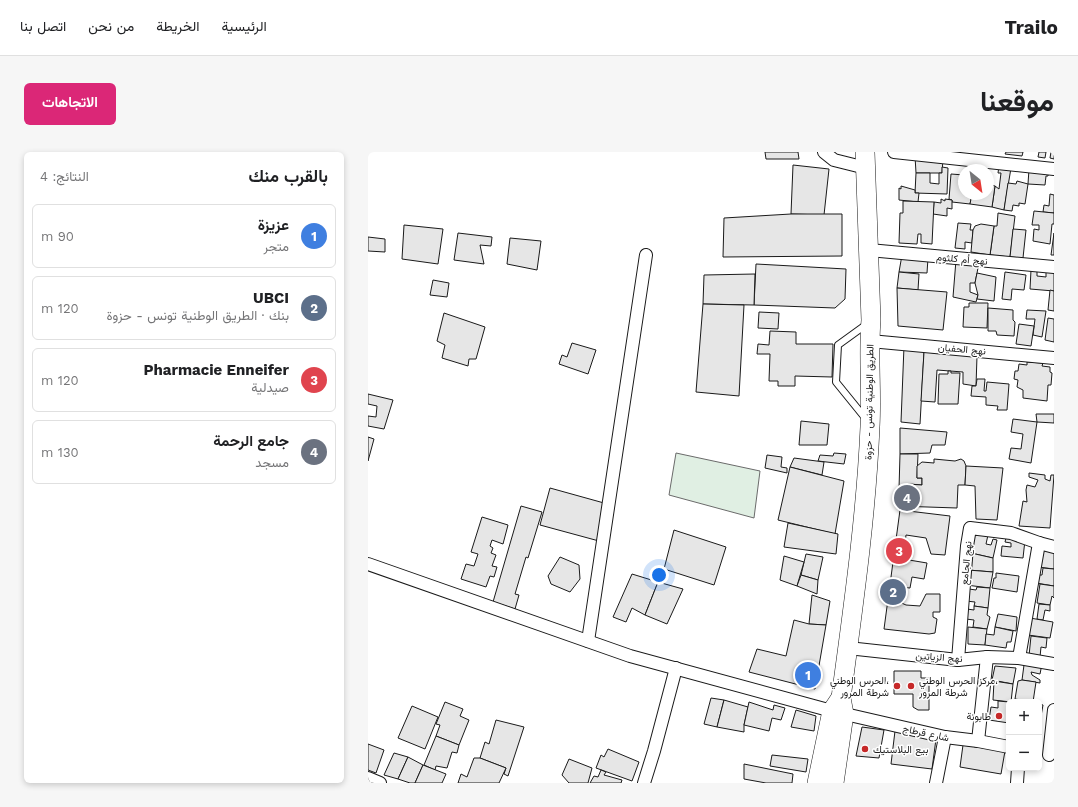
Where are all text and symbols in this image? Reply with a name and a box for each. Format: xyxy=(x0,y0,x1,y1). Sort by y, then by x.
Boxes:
text: Trailo xyxy=(1005,16,1058,39)
text: اتصل بنا xyxy=(20,18,66,34)
text: من نحن xyxy=(88,18,134,34)
text: الخريطة xyxy=(156,18,200,34)
text: الرئيسية xyxy=(222,18,267,34)
button: الاتجاهات xyxy=(24,83,116,125)
text: موقعنا xyxy=(980,85,1054,118)
north arrow xyxy=(958,164,994,200)
text: بالقرب منك xyxy=(248,166,328,186)
text: النتائج: 4 xyxy=(40,169,89,184)
text: عزيزة xyxy=(258,216,289,234)
text: 90 m xyxy=(41,229,74,244)
text: 1 xyxy=(311,229,317,244)
text: متجر xyxy=(264,239,289,254)
street label: نهج أم كلثوم xyxy=(936,251,988,268)
text: UBCI xyxy=(253,289,289,307)
text: 120 m xyxy=(41,301,79,316)
text: 2 xyxy=(310,301,318,316)
text: بنك · الطريق الوطنية تونس - حزوة xyxy=(106,308,289,323)
street label: نهج الحفيان xyxy=(937,341,987,358)
street label: الطريق الوطنية تونس - حزوة xyxy=(862,344,877,460)
text: Pharmacie Enneifer xyxy=(144,361,289,379)
text: 120 m xyxy=(41,373,79,388)
text: 3 xyxy=(310,373,318,388)
text: صيدلية xyxy=(251,380,289,395)
text: جامع الرحمة xyxy=(213,432,289,450)
text: 130 m xyxy=(41,445,79,460)
text: 4 xyxy=(310,445,318,460)
text: مسجد xyxy=(255,455,289,470)
pin: 4 xyxy=(894,483,920,513)
pin: 3 xyxy=(886,536,912,566)
street label: نهج الجامع xyxy=(959,540,974,586)
your location xyxy=(649,565,669,585)
pin: 2 xyxy=(880,577,906,607)
street label: نهج الزياتين xyxy=(915,650,963,665)
pin: 1 xyxy=(795,660,821,690)
place label: الحرس الوطني، شرطة المرور xyxy=(830,675,889,699)
place label: مركز الحرس الوطني، شرطة المرور xyxy=(918,675,998,699)
marker: الحرس الوطني، شرطة المرور xyxy=(892,681,902,691)
marker: مركز الحرس الوطني، شرطة المرور xyxy=(906,681,916,691)
map controls xyxy=(1006,699,1042,771)
button: + xyxy=(1006,699,1042,735)
place label: طابونة xyxy=(966,711,991,723)
marker: طابونة xyxy=(994,711,1004,721)
street label: شارع قرطاج xyxy=(902,723,950,744)
button: − xyxy=(1006,735,1042,771)
marker: بيع البلاستيك xyxy=(860,744,870,754)
place label: بيع البلاستيك xyxy=(873,744,928,756)

